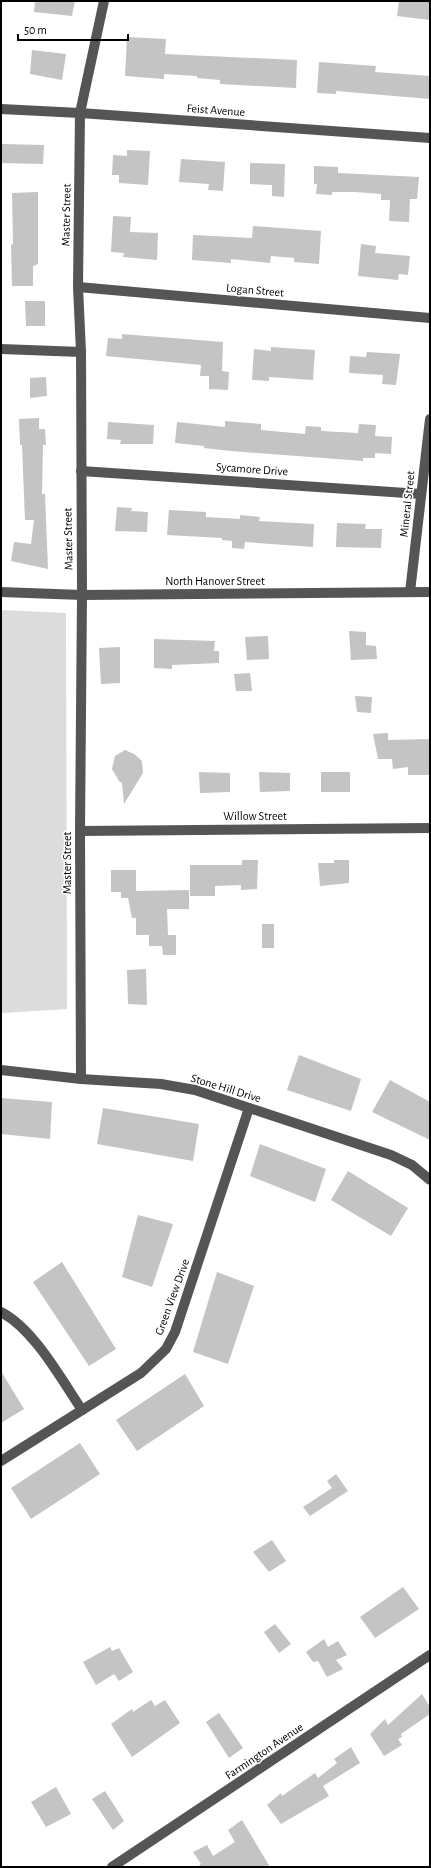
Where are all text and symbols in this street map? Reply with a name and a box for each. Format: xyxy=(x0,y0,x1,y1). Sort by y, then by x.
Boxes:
scale bar xyxy=(18,16,128,42)
text: 50 m xyxy=(24,24,47,36)
street label: Feist Avenue xyxy=(186,102,246,118)
street label: Master Street xyxy=(59,183,73,246)
street label: Logan Street xyxy=(225,281,285,299)
street label: Sycamore Drive xyxy=(216,461,288,478)
street label: Mineral Street xyxy=(398,470,416,538)
street label: Master Street xyxy=(61,507,75,570)
street label: North Hanover Street xyxy=(165,575,265,587)
street label: Willow Street xyxy=(223,810,287,822)
street label: Master Street xyxy=(61,832,73,894)
street label: Stone Hill Drive xyxy=(189,1072,263,1104)
street label: Green View Drive xyxy=(153,1257,191,1337)
street label: Farmington Avenue xyxy=(223,1720,305,1782)

